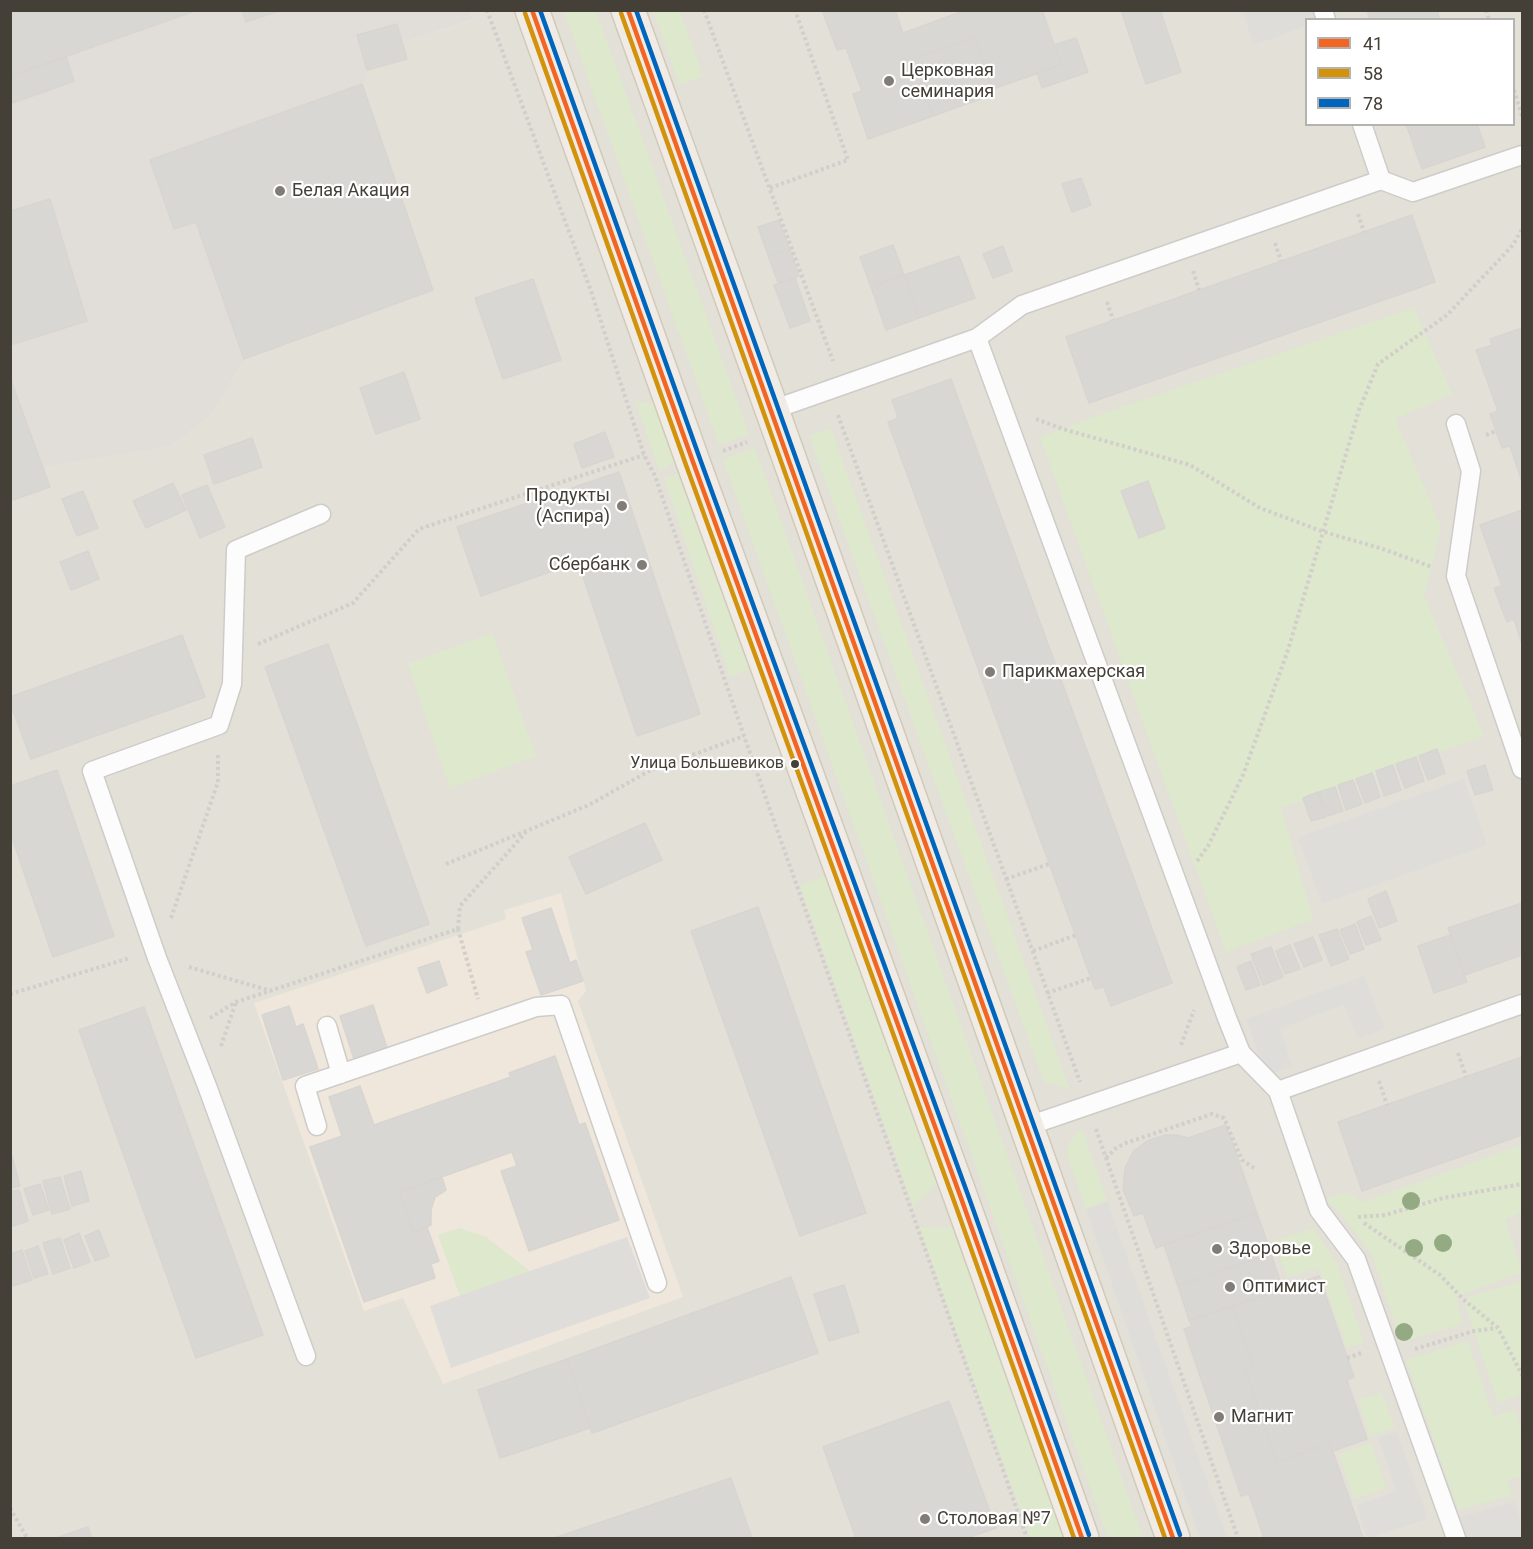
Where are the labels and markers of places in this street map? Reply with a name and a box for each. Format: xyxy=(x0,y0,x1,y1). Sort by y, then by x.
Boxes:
place label: Церковная семинария xyxy=(901,60,994,103)
marker: Церковная семинария xyxy=(882,74,896,88)
place label: Белая Акация xyxy=(292,180,410,202)
marker: Белая Акация xyxy=(273,184,287,198)
place label: Продукты (Аспира) xyxy=(526,485,610,528)
marker: Продукты (Аспира) xyxy=(615,499,629,513)
place label: Сбербанк xyxy=(549,554,630,576)
marker: Сбербанк xyxy=(635,558,649,572)
place label: Парикмахерская xyxy=(1002,661,1145,683)
marker: Парикмахерская xyxy=(983,665,997,679)
place label: Улица Большевиков xyxy=(630,754,784,774)
marker: Улица Большевиков xyxy=(789,758,801,770)
place label: Здоровье xyxy=(1229,1238,1311,1260)
marker: Здоровье xyxy=(1210,1242,1224,1256)
place label: Оптимист xyxy=(1242,1276,1326,1298)
marker: Оптимист xyxy=(1223,1280,1237,1294)
place label: Магнит xyxy=(1231,1406,1293,1428)
marker: Магнит xyxy=(1212,1410,1226,1424)
place label: Столовая №7 xyxy=(937,1508,1051,1530)
marker: Столовая №7 xyxy=(918,1512,932,1526)

